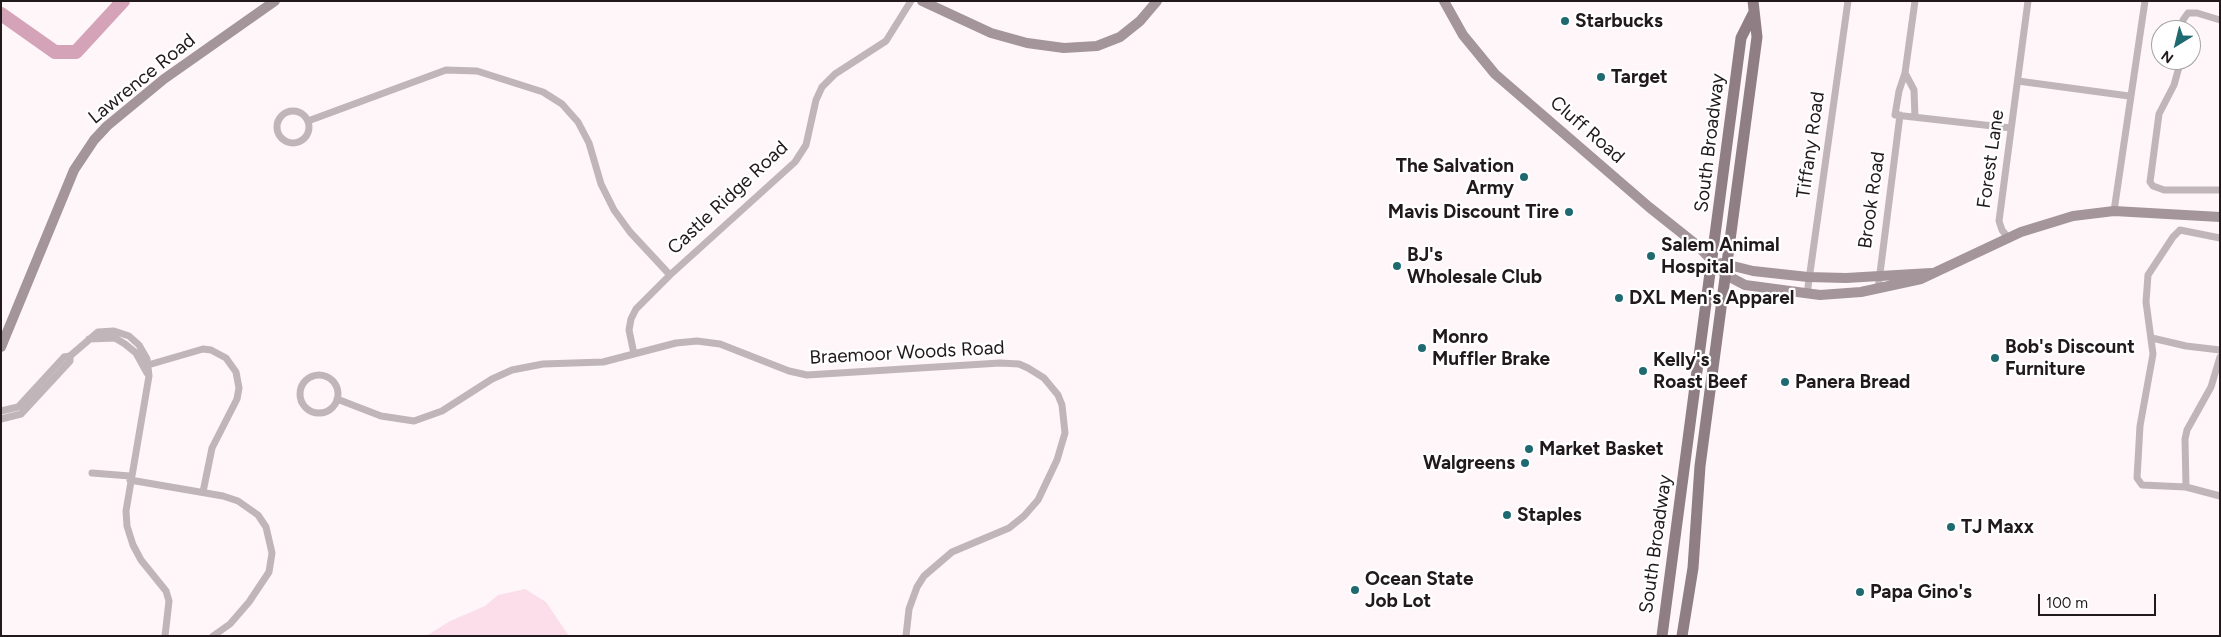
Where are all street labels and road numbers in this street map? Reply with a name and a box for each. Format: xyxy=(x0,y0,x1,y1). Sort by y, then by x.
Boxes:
street label: Lawrence Road xyxy=(84,29,200,129)
street label: South Broadway xyxy=(1690,72,1730,214)
street label: Tiffany Road xyxy=(1792,90,1830,200)
street label: Cluff Road xyxy=(1545,92,1629,168)
street label: Forest Lane xyxy=(1973,108,2009,210)
street label: Castle Ridge Road xyxy=(663,136,793,260)
street label: Brook Road xyxy=(1854,150,1890,250)
street label: Braemoor Woods Road xyxy=(809,337,1005,369)
street label: South Broadway xyxy=(1635,473,1677,615)

